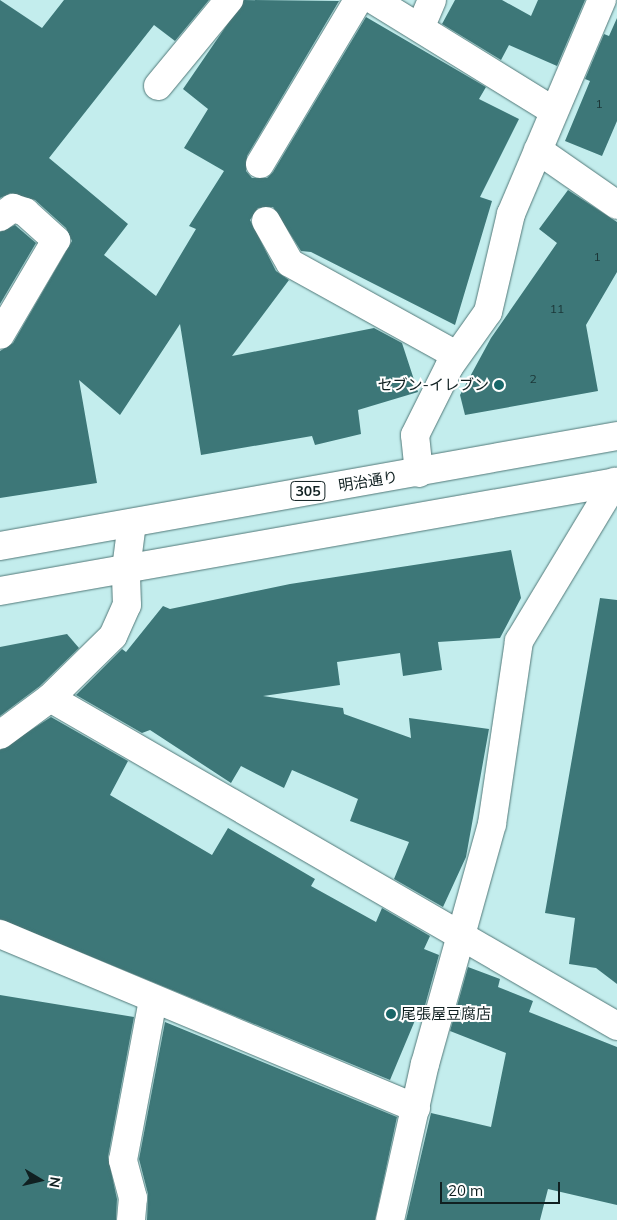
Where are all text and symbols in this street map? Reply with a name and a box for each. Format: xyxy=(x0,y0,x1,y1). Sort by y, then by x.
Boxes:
house number: 1 xyxy=(595,97,603,111)
house number: 1 xyxy=(593,250,601,264)
house number: 11 xyxy=(550,302,564,316)
house number: 2 xyxy=(529,372,537,386)
place label: セブン-イレブン xyxy=(378,376,489,394)
marker: セブン-イレブン xyxy=(493,379,505,391)
street label: 明治通り xyxy=(337,467,399,495)
road number: 305 xyxy=(289,480,327,502)
place label: 尾張屋豆腐店 xyxy=(401,1005,491,1023)
marker: 尾張屋豆腐店 xyxy=(385,1008,397,1020)
north arrow xyxy=(15,1155,65,1205)
scale bar xyxy=(442,1172,562,1204)
text: N xyxy=(45,1176,65,1189)
text: 20 m xyxy=(448,1181,483,1200)

